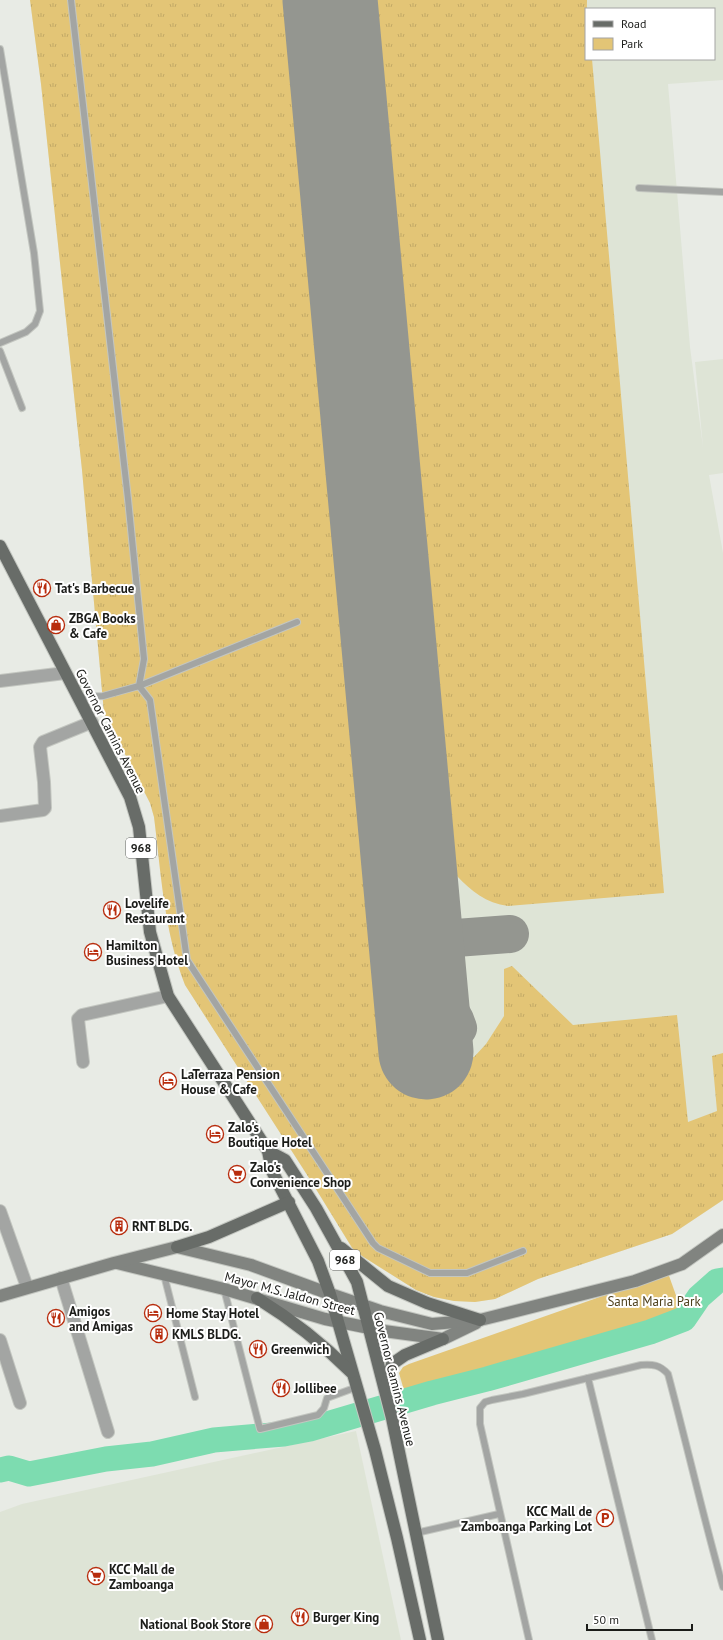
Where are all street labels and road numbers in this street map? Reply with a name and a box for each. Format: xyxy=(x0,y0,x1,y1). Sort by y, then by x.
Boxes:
street label: Governor Camins Avenue xyxy=(72,666,149,796)
road number: 968 xyxy=(126,838,156,858)
road number: 968 xyxy=(330,1250,360,1270)
street label: Mayor M.S. Jaldon Street xyxy=(223,1268,358,1319)
street label: Governor Camins Avenue xyxy=(370,1310,419,1448)

